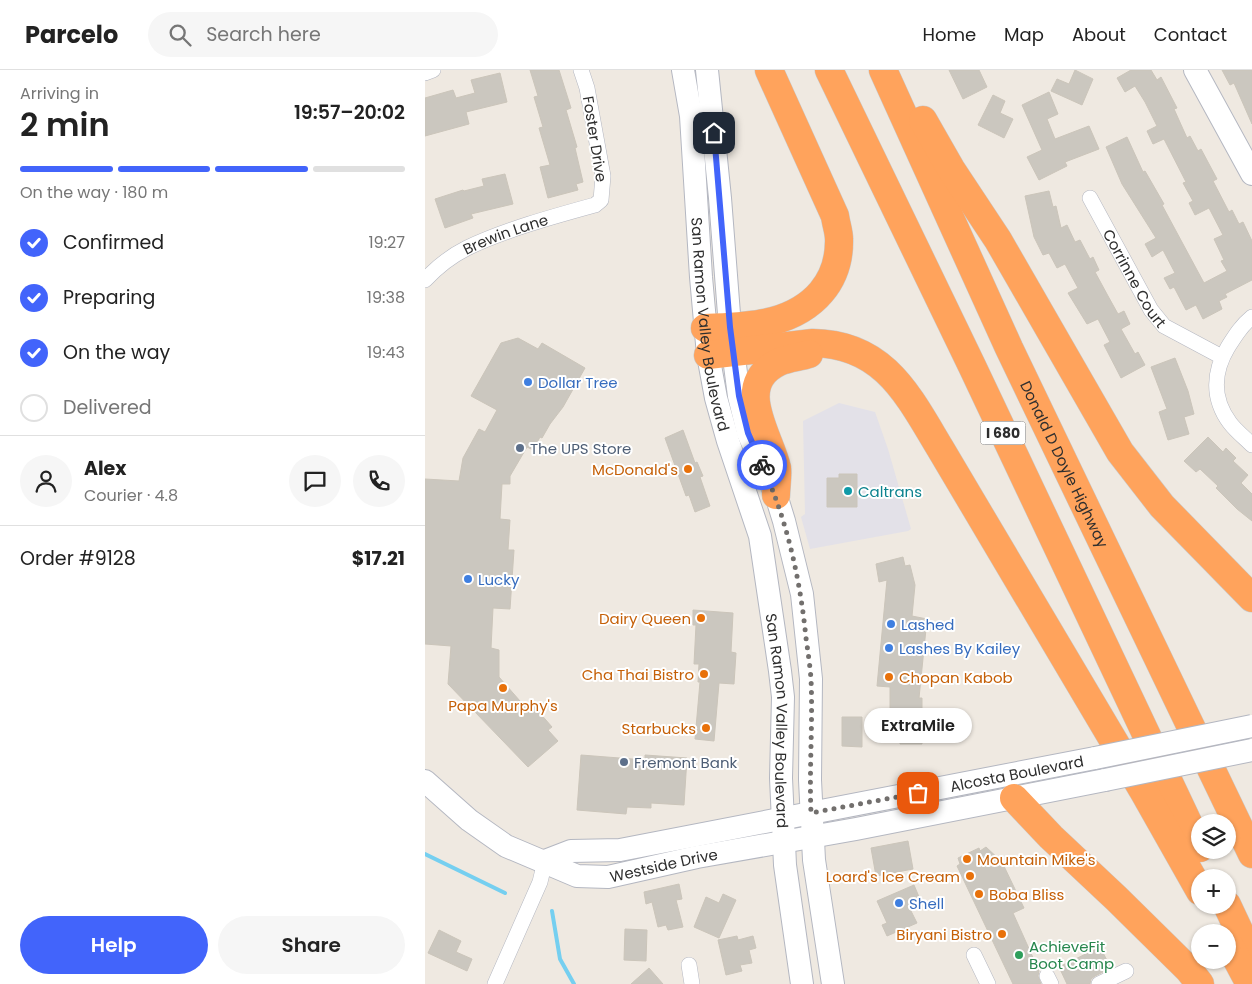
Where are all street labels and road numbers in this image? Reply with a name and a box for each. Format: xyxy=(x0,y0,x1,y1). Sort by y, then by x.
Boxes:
street label: Foster Drive xyxy=(578,94,612,184)
street label: Brewin Lane xyxy=(459,208,550,259)
street label: San Ramon Valley Boulevard xyxy=(687,217,735,433)
street label: Corrinne Court xyxy=(1098,225,1172,332)
street label: Donald D Doyle Highway xyxy=(1016,377,1114,552)
road number: I 680 xyxy=(981,422,1025,444)
street label: San Ramon Valley Boulevard xyxy=(761,612,794,829)
street label: Alcosta Boulevard xyxy=(948,750,1085,796)
street label: Westside Drive xyxy=(608,843,719,887)

